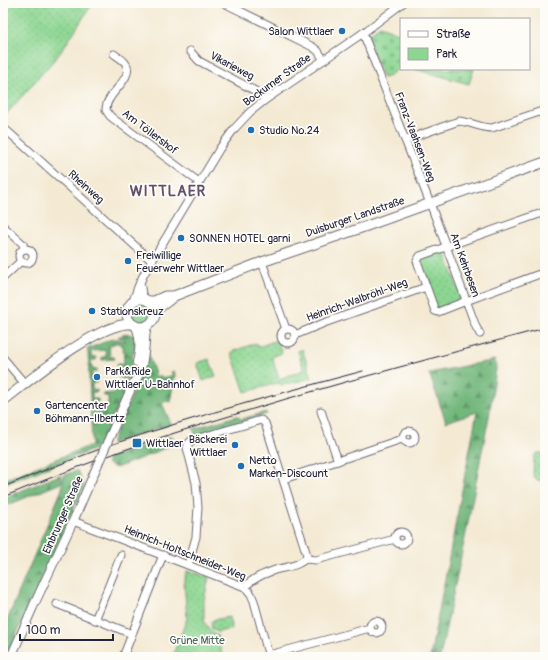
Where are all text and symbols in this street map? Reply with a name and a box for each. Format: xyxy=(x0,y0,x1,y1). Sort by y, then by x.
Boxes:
legend xyxy=(400,18,530,70)
place label: Salon Wittlaer xyxy=(268,25,334,38)
marker: Salon Wittlaer xyxy=(337,26,347,36)
text: Straße xyxy=(436,27,470,42)
text: Park xyxy=(436,47,457,62)
street label: Vikarieweg xyxy=(208,49,257,83)
street label: Bockumer Straße xyxy=(241,51,314,109)
street label: Franz-Vaahsen-Weg xyxy=(392,90,438,184)
street label: Am Töllershof xyxy=(120,107,181,157)
place label: Studio No.24 xyxy=(259,124,320,137)
marker: Studio No.24 xyxy=(246,125,256,135)
street label: Rheinweg xyxy=(66,168,107,207)
district label: WITTLAER xyxy=(130,182,206,201)
street label: Duisburger Landstraße xyxy=(304,194,407,240)
street label: Am Kehrbesen xyxy=(447,231,483,299)
place label: SONNEN HOTEL garni xyxy=(189,232,290,245)
marker: SONNEN HOTEL garni xyxy=(176,233,186,243)
place label: Freiwillige Feuerwehr Wittlaer xyxy=(136,249,224,275)
marker: Freiwillige Feuerwehr Wittlaer xyxy=(123,256,133,266)
street label: Heinrich-Walbröhl-Weg xyxy=(305,275,410,324)
place label: Stationskreuz xyxy=(100,305,164,318)
marker: Stationskreuz xyxy=(87,306,97,316)
place label: Park&Ride Wittlaer U-Bahnhof xyxy=(105,365,195,391)
marker: Park&Ride Wittlaer U-Bahnhof xyxy=(92,372,102,382)
place label: Gartencenter Böhmann-Ilbertz xyxy=(45,399,125,425)
marker: Gartencenter Böhmann-Ilbertz xyxy=(32,406,42,416)
place label: Bäckerei Wittlaer xyxy=(189,433,227,459)
marker: Wittlaer xyxy=(131,437,143,449)
place label: Wittlaer xyxy=(146,437,183,450)
marker: Bäckerei Wittlaer xyxy=(230,440,240,450)
place label: Netto Marken-Discount xyxy=(249,454,329,480)
marker: Netto Marken-Discount xyxy=(236,461,246,471)
street label: Einbrunger Straße xyxy=(40,474,86,556)
street label: Heinrich-Holtschneider-Weg xyxy=(122,523,248,584)
scale bar xyxy=(20,616,113,642)
text: 100 m xyxy=(26,623,61,638)
park label: Grüne Mitte xyxy=(169,634,225,647)

